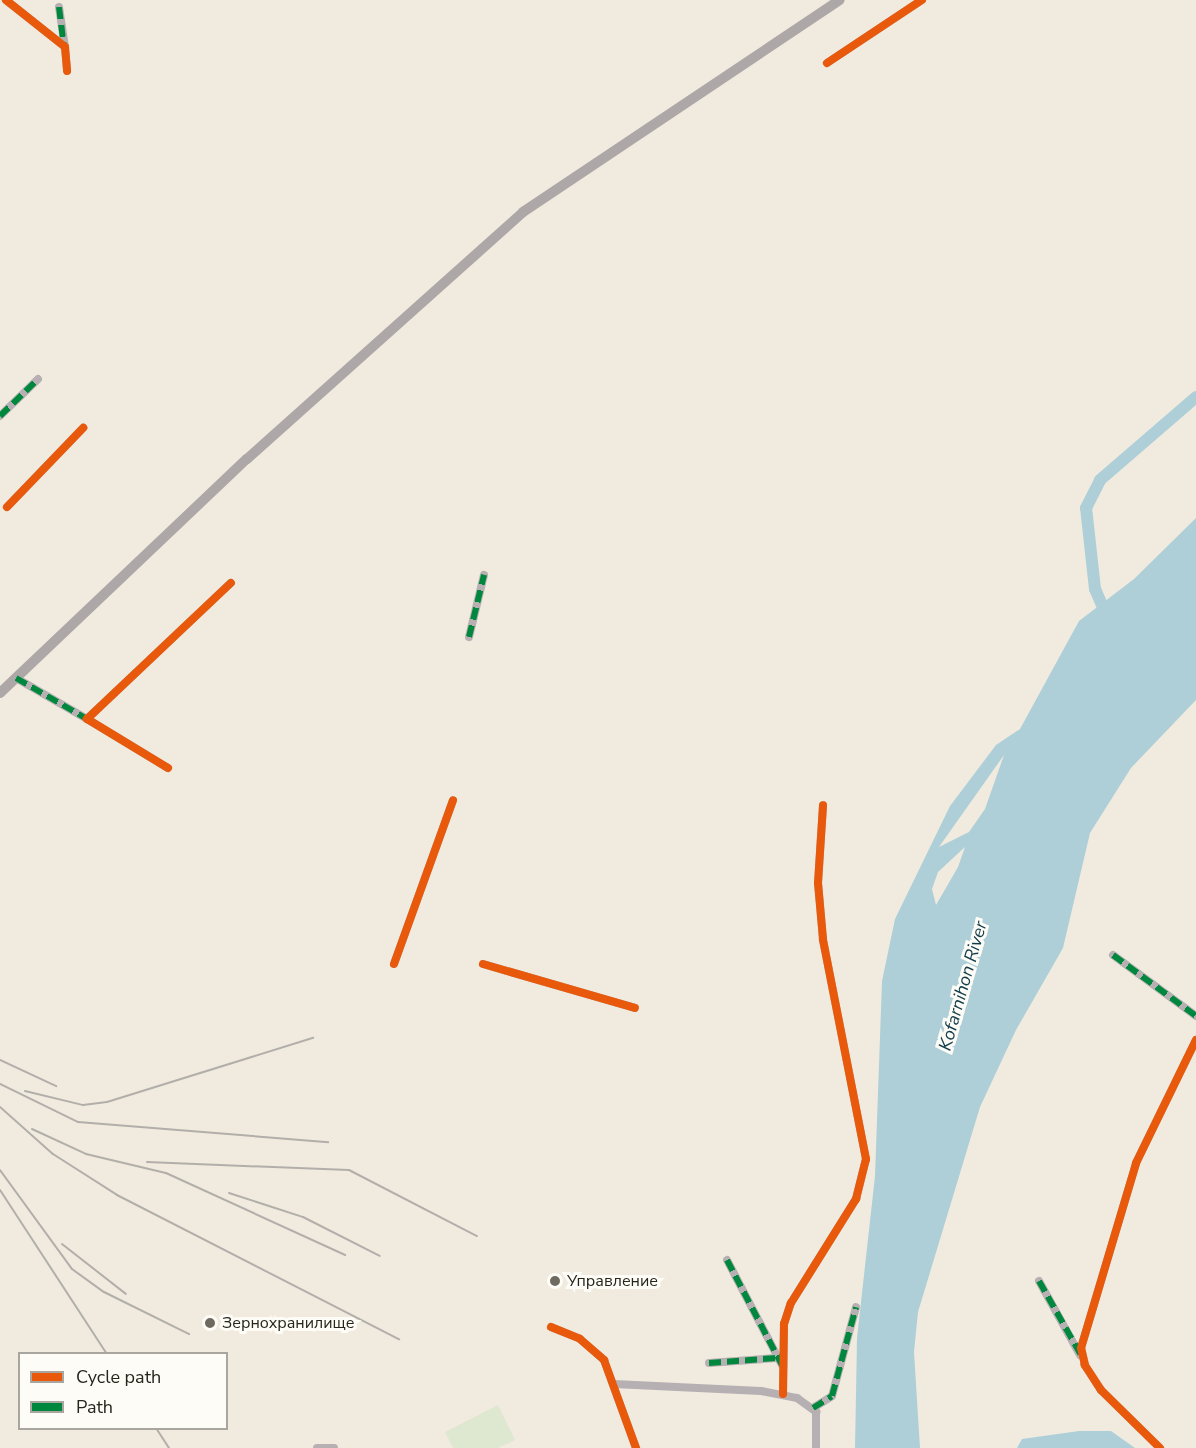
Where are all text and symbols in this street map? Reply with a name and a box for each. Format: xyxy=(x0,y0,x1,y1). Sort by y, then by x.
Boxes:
water label: Kofarnihon River xyxy=(934,919,992,1053)
place label: Управление xyxy=(567,1271,658,1291)
marker: Управление xyxy=(548,1274,562,1288)
place label: Зернохранилище xyxy=(222,1313,354,1333)
marker: Зернохранилище xyxy=(203,1316,217,1330)
legend xyxy=(18,1352,228,1430)
text: Cycle path xyxy=(76,1365,161,1389)
text: Path xyxy=(76,1395,113,1419)

